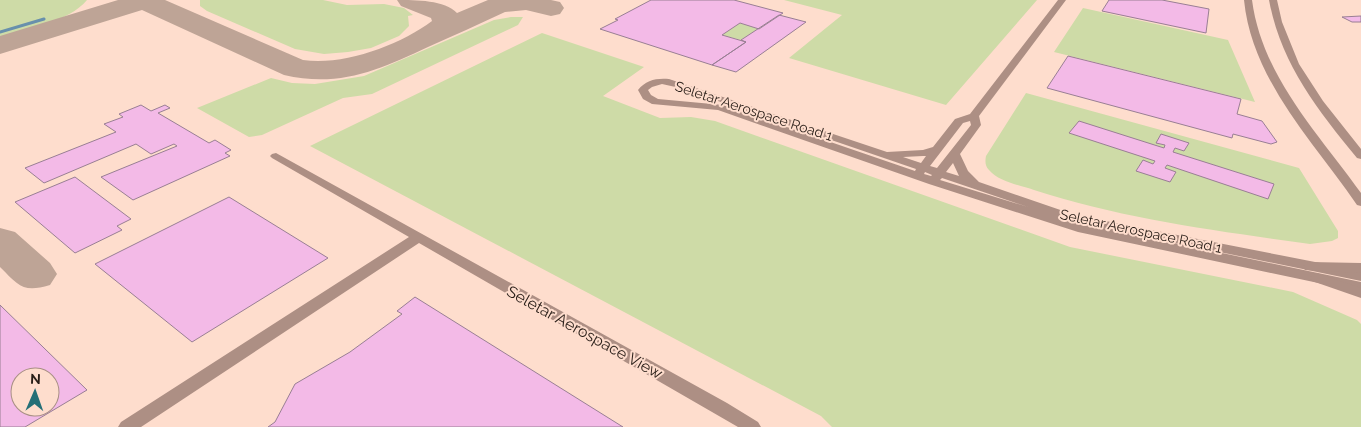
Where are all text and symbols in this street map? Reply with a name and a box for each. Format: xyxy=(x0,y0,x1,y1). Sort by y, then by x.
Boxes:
street label: Seletar Aerospace Road 1 xyxy=(673,78,835,144)
street label: Seletar Aerospace Road 1 xyxy=(1059,206,1223,256)
street label: Seletar Aerospace View xyxy=(504,282,666,383)
north arrow xyxy=(10,367,60,417)
text: N xyxy=(30,371,41,387)

